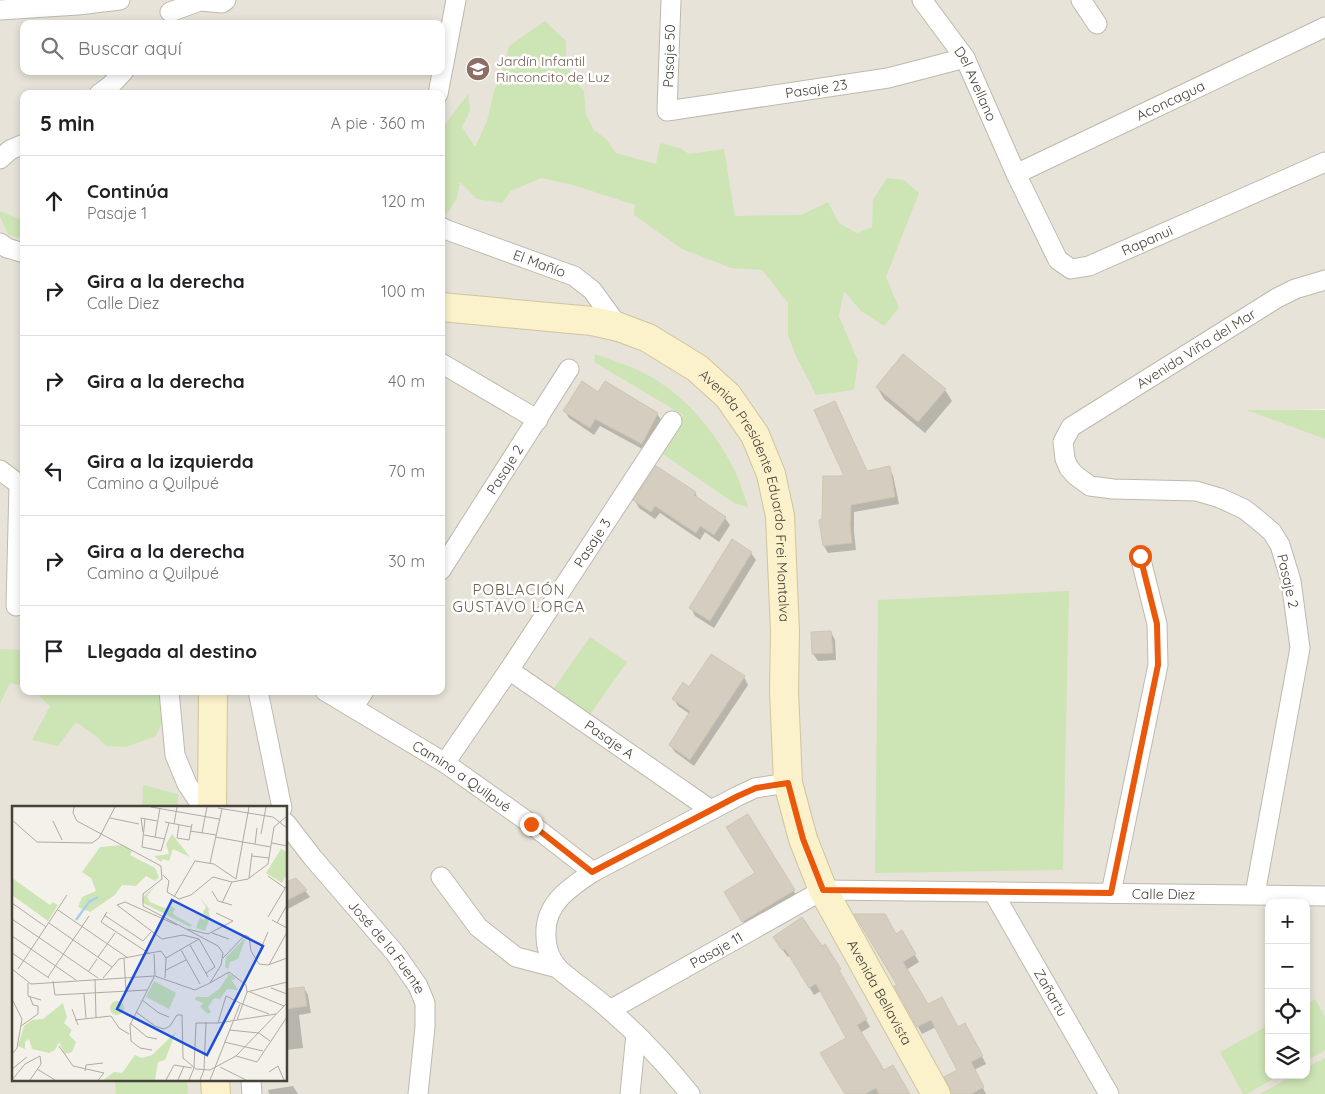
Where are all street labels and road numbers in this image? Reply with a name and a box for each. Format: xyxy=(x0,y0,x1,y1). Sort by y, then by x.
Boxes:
street label: Pasaje 50 xyxy=(659,24,679,88)
street label: Del Avellano xyxy=(950,43,1001,124)
street label: Pasaje 23 xyxy=(784,75,849,102)
street label: Aconcagua xyxy=(1133,77,1208,125)
street label: Rapanui xyxy=(1119,221,1175,260)
street label: El Mañío xyxy=(511,246,568,281)
street label: Avenida Viña del Mar xyxy=(1133,304,1260,393)
street label: Avenida Presidente Eduardo Frei Montalva xyxy=(695,365,794,622)
street label: Pasaje 2 xyxy=(482,441,527,498)
street label: Pasaje 3 xyxy=(570,515,615,571)
street label: Pasaje 2 xyxy=(1273,552,1303,610)
street label: Pasaje A xyxy=(581,716,638,763)
street label: Camino a Quilpué xyxy=(409,736,515,816)
street label: Calle Diez xyxy=(1132,885,1196,903)
street label: José de la Fuente xyxy=(344,896,429,996)
street label: Pasaje 11 xyxy=(687,928,746,972)
street label: Avenida Bellavista xyxy=(843,936,916,1048)
street label: Zañartu xyxy=(1030,965,1072,1020)

